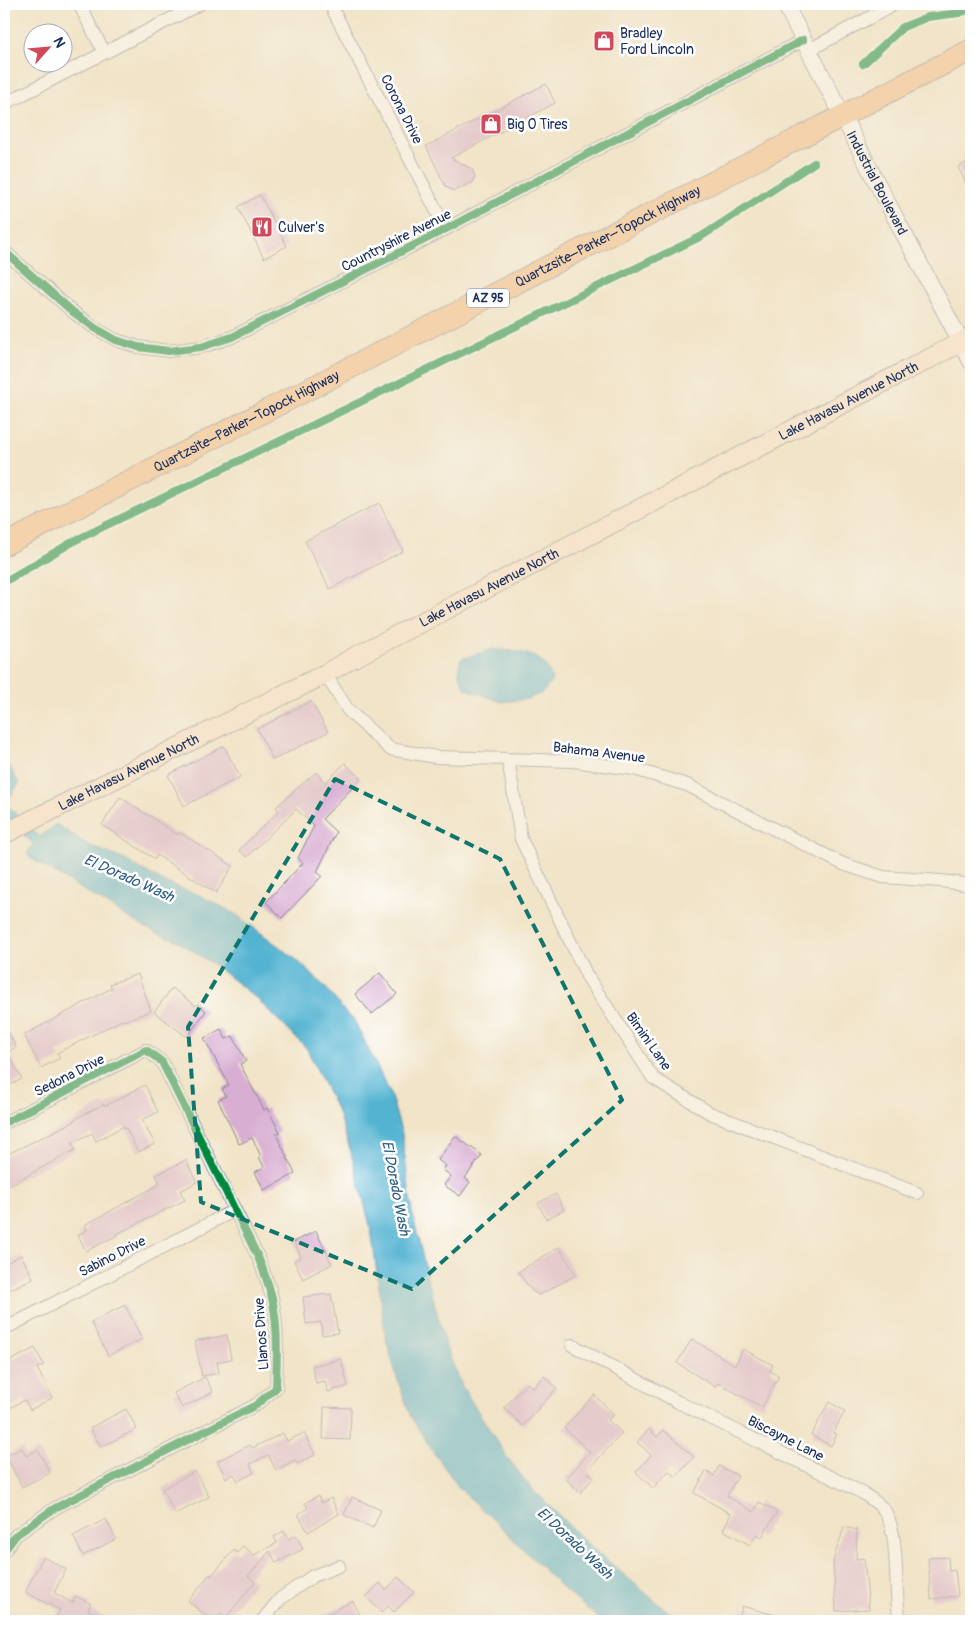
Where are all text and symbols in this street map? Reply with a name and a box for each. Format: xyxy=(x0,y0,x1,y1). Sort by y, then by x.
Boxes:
north arrow xyxy=(22,22,72,72)
place label: Bradley Ford Lincoln xyxy=(620,25,694,58)
shop icon: Bradley Ford Lincoln xyxy=(592,29,616,53)
text: N xyxy=(49,34,69,50)
street label: Corona Drive xyxy=(377,72,426,147)
shop icon: Big O Tires xyxy=(479,112,503,136)
place label: Big O Tires xyxy=(507,116,568,133)
street label: Industrial Boulevard xyxy=(843,128,911,238)
street label: Quartzsite–Parker–Topock Highway xyxy=(512,182,704,291)
street label: Countryshire Avenue xyxy=(339,205,454,275)
restaurant icon: Culver's xyxy=(250,215,274,239)
place label: Culver's xyxy=(278,219,325,236)
road number: AZ 95 xyxy=(467,288,509,308)
street label: Lake Havasu Avenue North xyxy=(776,358,921,444)
street label: Quartzsite–Parker–Topock Highway xyxy=(151,367,342,476)
street label: Lake Havasu Avenue North xyxy=(416,545,562,631)
street label: Lake Havasu Avenue North xyxy=(56,730,202,815)
street label: Bahama Avenue xyxy=(552,738,646,767)
water label: El Dorado Wash xyxy=(81,850,178,907)
street label: Bimini Lane xyxy=(622,1009,675,1074)
street label: Sedona Drive xyxy=(31,1050,107,1100)
water label: El Dorado Wash xyxy=(377,1139,414,1238)
street label: Sabino Drive xyxy=(76,1232,148,1280)
street label: Llanos Drive xyxy=(250,1297,272,1371)
street label: Biscayne Lane xyxy=(745,1412,827,1465)
water label: El Dorado Wash xyxy=(533,1504,617,1584)

